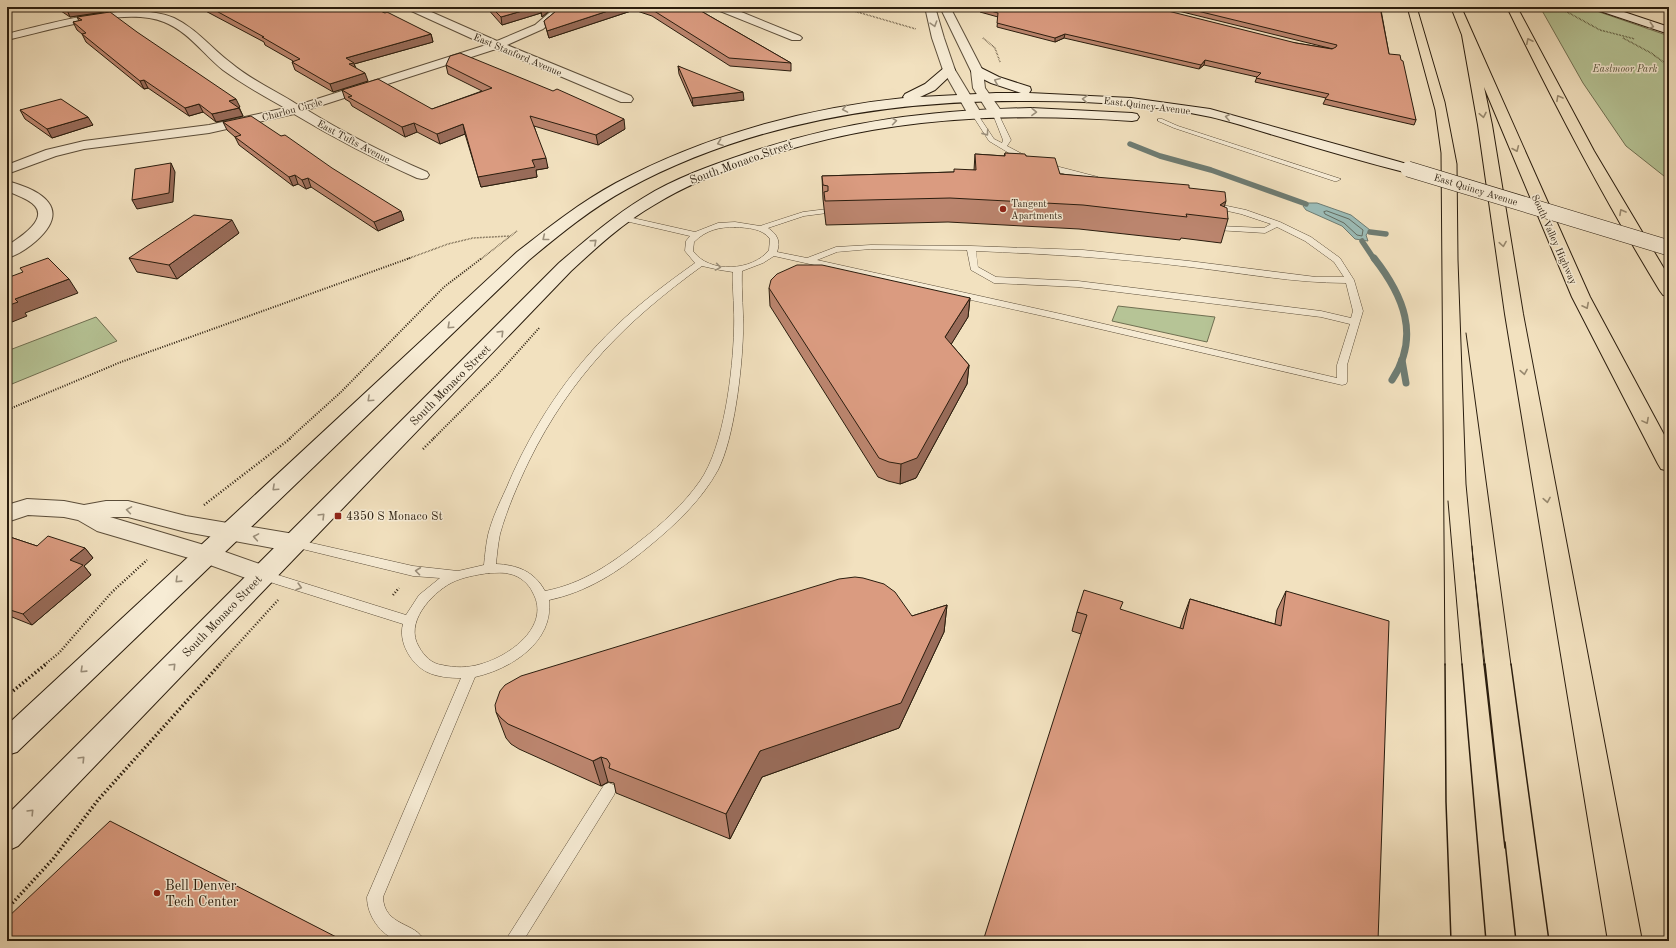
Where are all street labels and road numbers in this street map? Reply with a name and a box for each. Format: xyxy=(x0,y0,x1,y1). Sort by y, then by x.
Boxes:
street label: East Stanford Avenue xyxy=(472,32,563,78)
street label: East Quincy Avenue xyxy=(1103,96,1191,116)
street label: Charlou Circle xyxy=(261,97,324,123)
street label: East Tufts Avenue xyxy=(316,119,392,165)
street label: South Monaco Street xyxy=(688,139,794,187)
street label: East Quincy Avenue xyxy=(1433,172,1519,208)
street label: South Valley Highway xyxy=(1530,193,1579,286)
street label: South Monaco Street xyxy=(408,343,493,428)
street label: South Monaco Street xyxy=(181,573,265,660)

